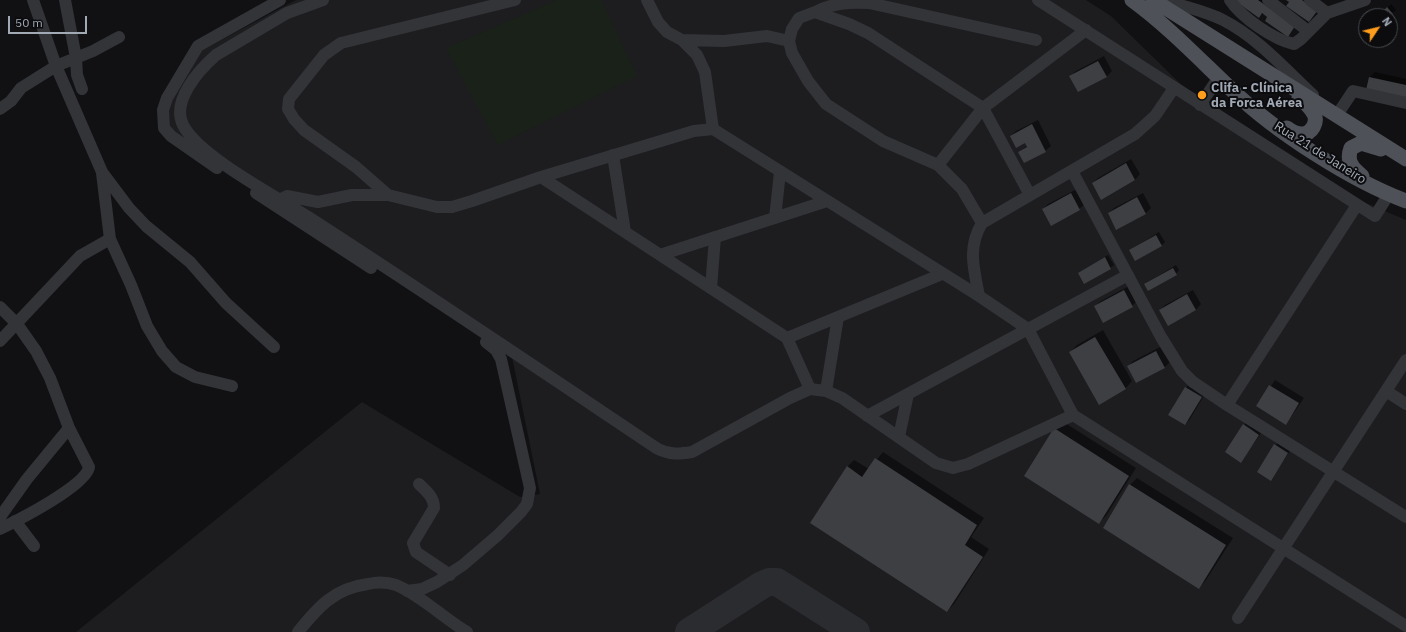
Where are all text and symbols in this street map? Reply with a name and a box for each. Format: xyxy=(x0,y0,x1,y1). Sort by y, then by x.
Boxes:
scale bar xyxy=(10,8,89,34)
north arrow xyxy=(1358,8,1398,48)
text: N xyxy=(1379,14,1395,29)
text: 50 m xyxy=(15,15,43,30)
place label: Clifa - Clínica da Forca Aérea xyxy=(1211,80,1302,111)
marker: Clifa - Clínica da Forca Aérea xyxy=(1196,89,1208,101)
street label: Rua 21 de Janeiro xyxy=(1271,118,1369,188)

